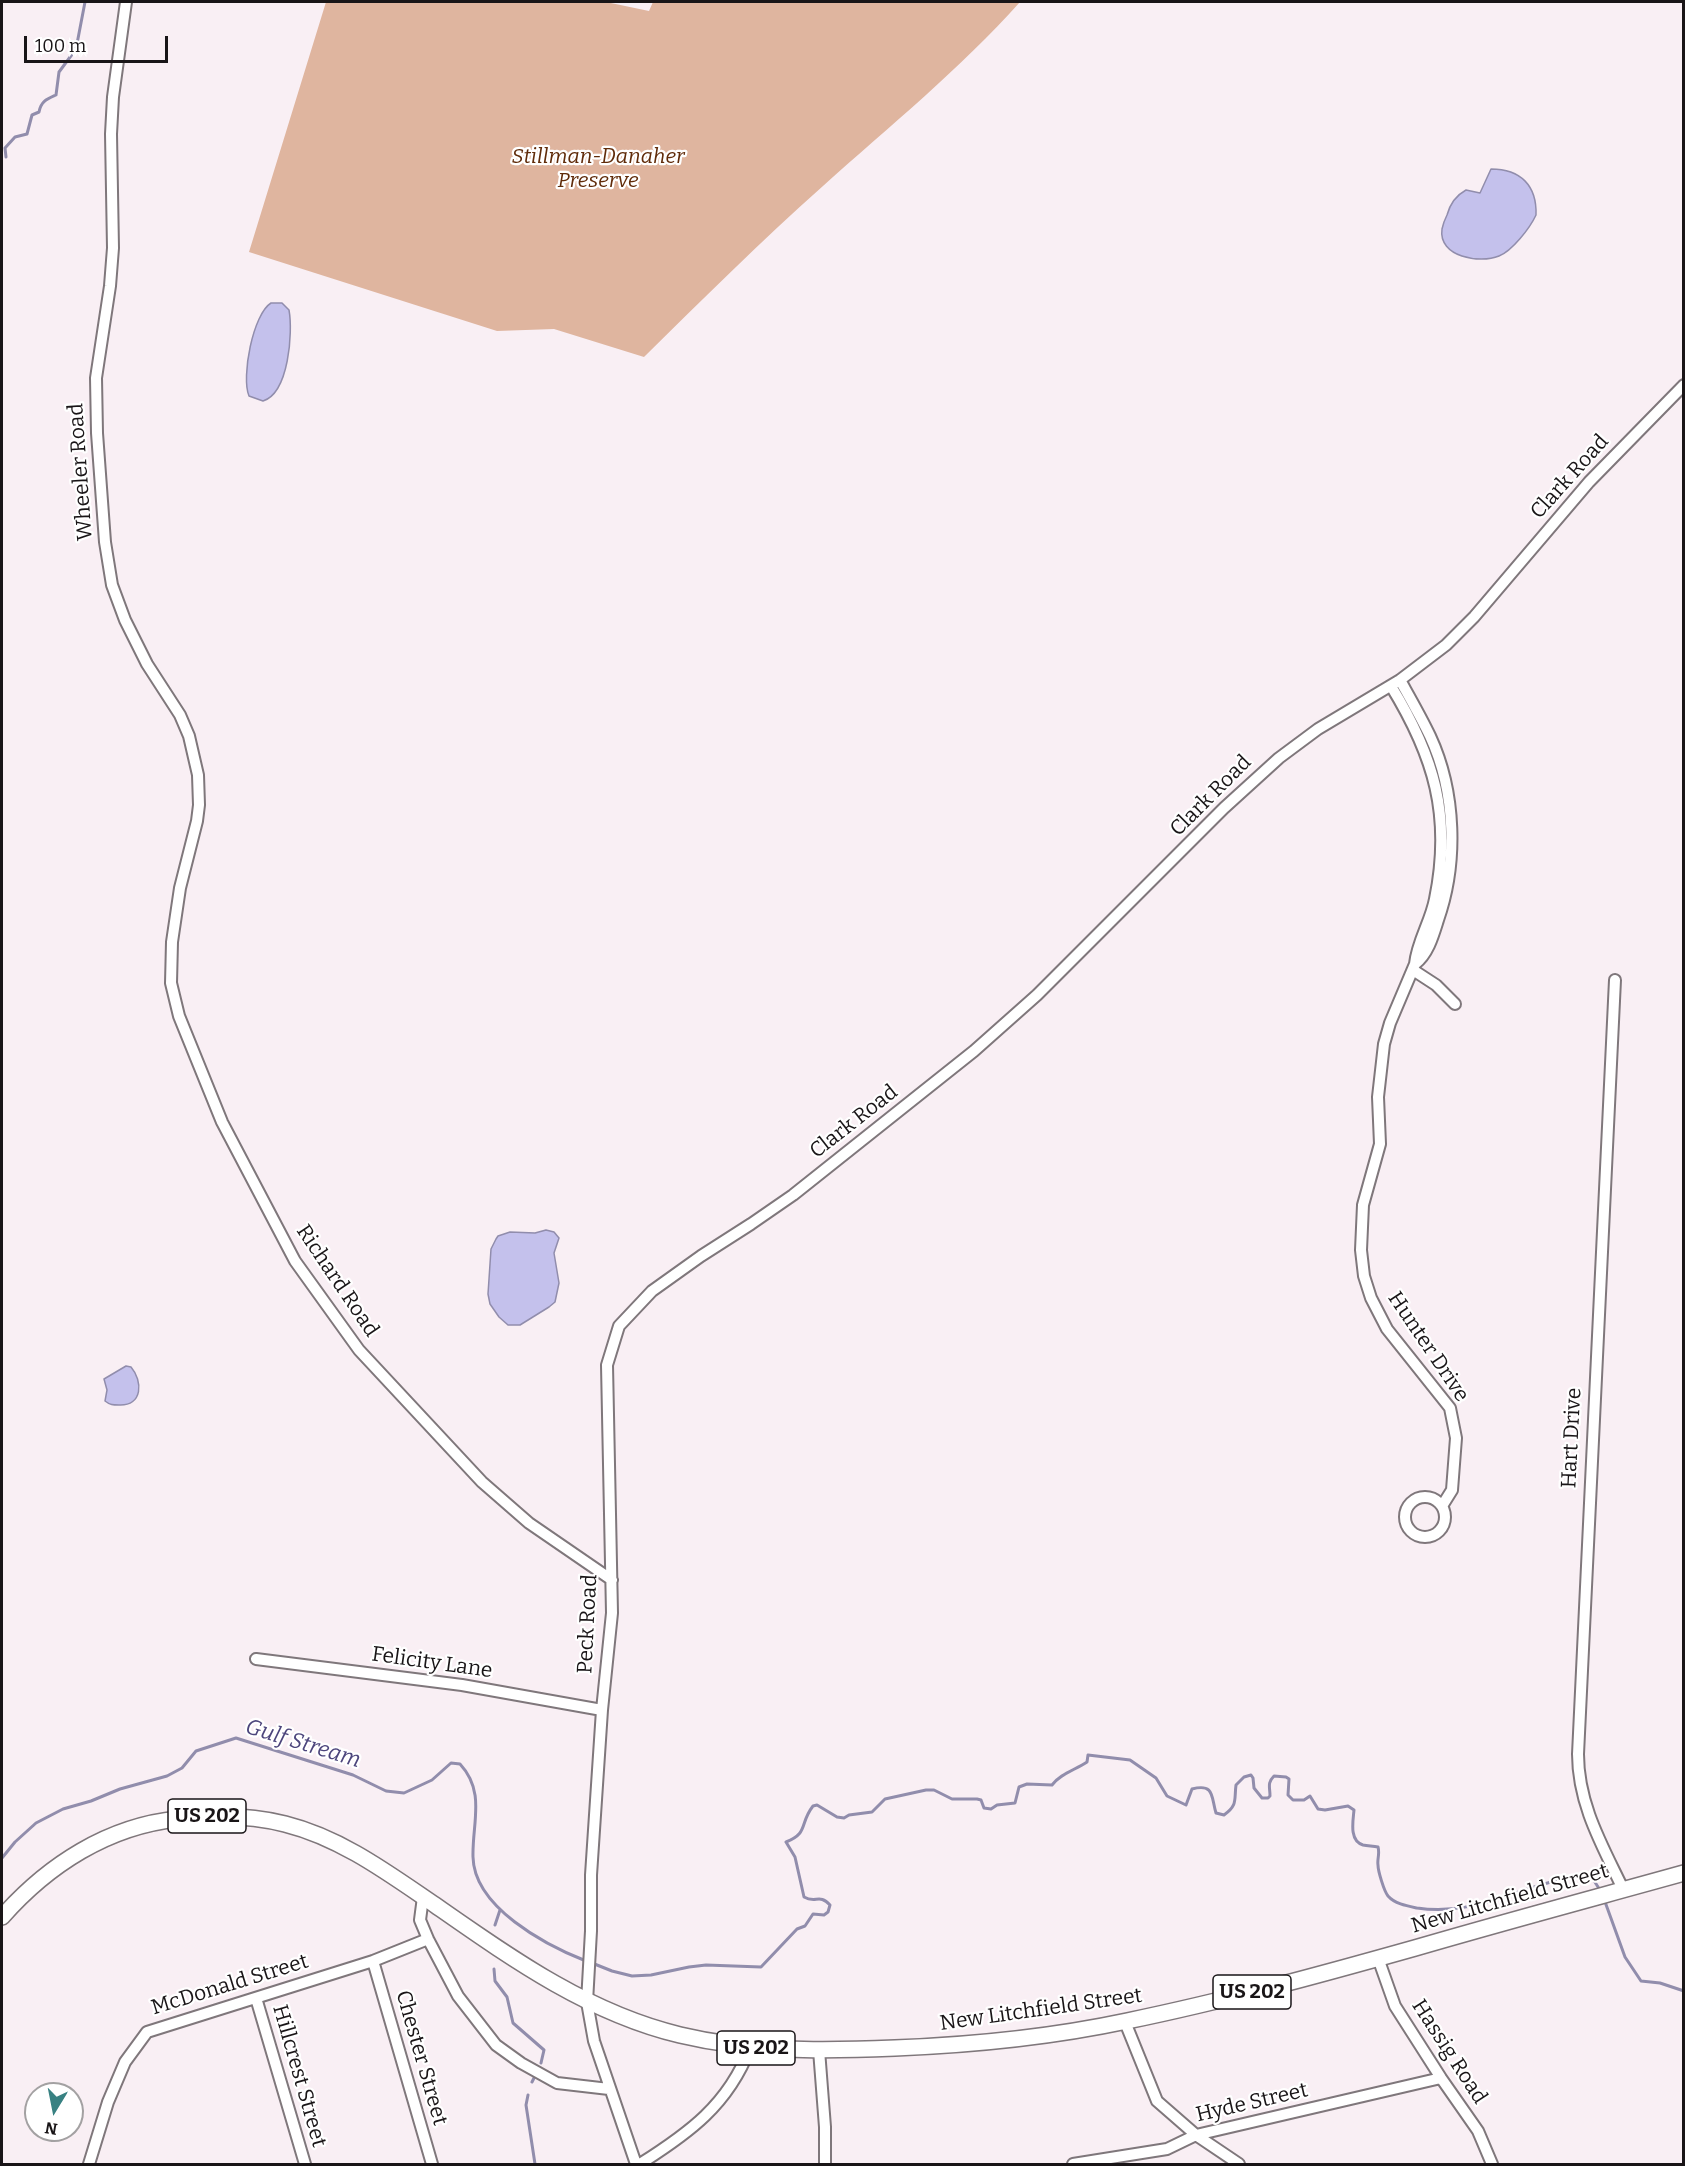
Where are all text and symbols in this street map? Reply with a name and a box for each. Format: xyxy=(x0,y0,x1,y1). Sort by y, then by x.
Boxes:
scale bar xyxy=(27,24,171,62)
text: 100 m xyxy=(35,35,86,57)
park label: Stillman-Danaher Preserve xyxy=(511,144,685,194)
street label: Wheeler Road xyxy=(64,402,98,542)
street label: Clark Road xyxy=(1526,430,1614,524)
street label: Clark Road xyxy=(1165,750,1257,842)
street label: Clark Road xyxy=(805,1080,903,1164)
street label: Richard Road xyxy=(290,1220,384,1342)
street label: Hunter Drive xyxy=(1382,1287,1474,1407)
street label: Hart Drive xyxy=(1557,1387,1587,1489)
street label: Peck Road xyxy=(573,1574,603,1674)
street label: Felicity Lane xyxy=(370,1642,494,1684)
water label: Gulf Stream xyxy=(242,1714,364,1774)
road number: US 202 xyxy=(168,1799,246,1833)
street label: New Litchfield Street xyxy=(1409,1859,1611,1939)
street label: McDonald Street xyxy=(148,1949,312,2021)
road number: US 202 xyxy=(1213,1975,1291,2009)
street label: New Litchfield Street xyxy=(938,1983,1144,2037)
street label: Chester Street xyxy=(390,1988,452,2128)
street label: Hassig Road xyxy=(1406,1995,1492,2109)
street label: Hillcrest Street xyxy=(267,2002,331,2150)
road number: US 202 xyxy=(717,2031,795,2065)
street label: Hyde Street xyxy=(1194,2078,1310,2128)
north arrow xyxy=(24,2082,84,2142)
text: N xyxy=(43,2118,59,2139)

